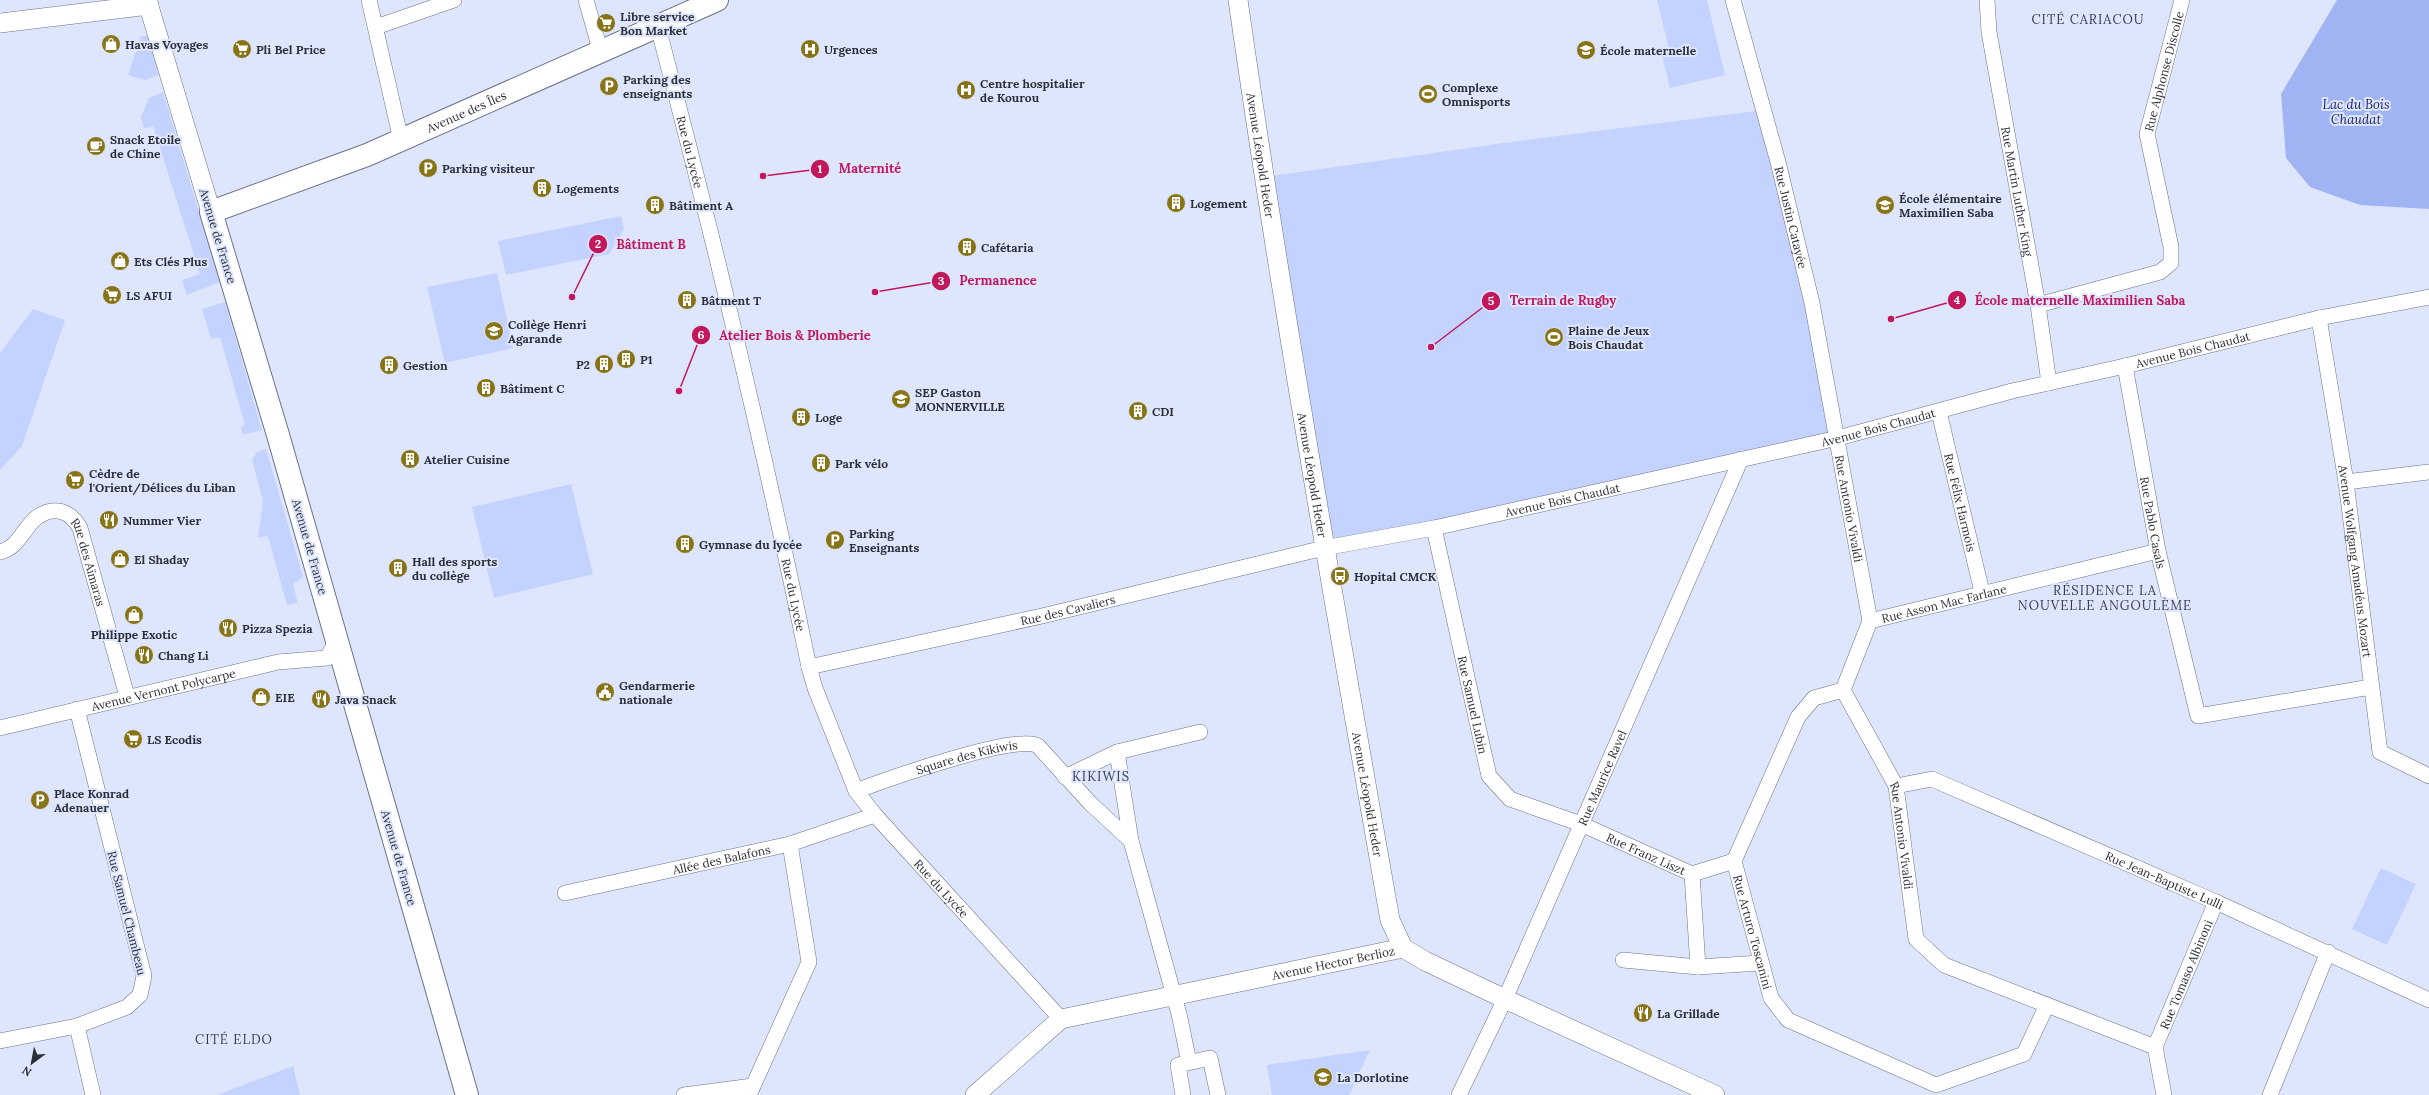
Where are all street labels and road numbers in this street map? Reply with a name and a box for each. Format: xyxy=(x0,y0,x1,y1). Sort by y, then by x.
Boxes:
street label: Rue Alphonse Discolle xyxy=(2141,9,2186,133)
street label: Avenue des Îles xyxy=(423,87,509,136)
street label: Avenue Léopold Heder xyxy=(1244,91,1278,220)
street label: Rue du Lycée xyxy=(674,114,707,190)
street label: Rue Martin Luther King xyxy=(1999,125,2037,258)
street label: Rue Justin Catayée xyxy=(1772,165,1811,270)
street label: Avenue de France xyxy=(196,186,240,286)
street label: Avenue Bois Chaudat xyxy=(2133,328,2252,371)
street label: Avenue Bois Chaudat xyxy=(1819,404,1937,449)
street label: Avenue Léopold Heder xyxy=(1295,410,1331,540)
street label: Rue Félix Harmois xyxy=(1942,452,1980,554)
street label: Rue Antonio Vivaldi xyxy=(1832,454,1867,563)
street label: Avenue Wolfgang Amadéus Mozart xyxy=(2336,463,2376,659)
street label: Rue Pablo Casals xyxy=(2137,475,2170,570)
street label: Avenue Bois Chaudat xyxy=(1503,479,1622,520)
street label: Avenue de France xyxy=(289,497,331,597)
street label: Rue des Aïmaras xyxy=(68,515,109,608)
street label: Rue du Lycée xyxy=(779,557,809,633)
street label: Rue Asson Mac Farlane xyxy=(1880,581,2008,625)
street label: Rue des Cavaliers xyxy=(1019,591,1117,628)
street label: Rue Samuel Lubin xyxy=(1455,654,1491,755)
street label: Avenue Vernont Polycarpe xyxy=(89,665,237,714)
street label: Rue Maurice Ravel xyxy=(1574,728,1629,828)
street label: Avenue Léopold Heder xyxy=(1349,730,1386,859)
street label: Square des Kikiwis xyxy=(914,737,1019,777)
street label: Rue Antonio Vivaldi xyxy=(1887,778,1917,890)
street label: Avenue de France xyxy=(378,808,420,908)
street label: Rue Franz Liszt xyxy=(1604,829,1689,878)
street label: Allée des Balafons xyxy=(670,841,772,877)
street label: Rue Jean-Baptiste Lulli xyxy=(2103,848,2226,912)
street label: Rue Samuel Chambeau xyxy=(104,849,150,977)
street label: Rue du Lycée xyxy=(911,856,973,921)
street label: Rue Arturo Toscanini xyxy=(1731,873,1776,991)
street label: Rue Tomaso Albinoni xyxy=(2156,917,2215,1031)
street label: Avenue Hector Berlioz xyxy=(1270,942,1396,983)

